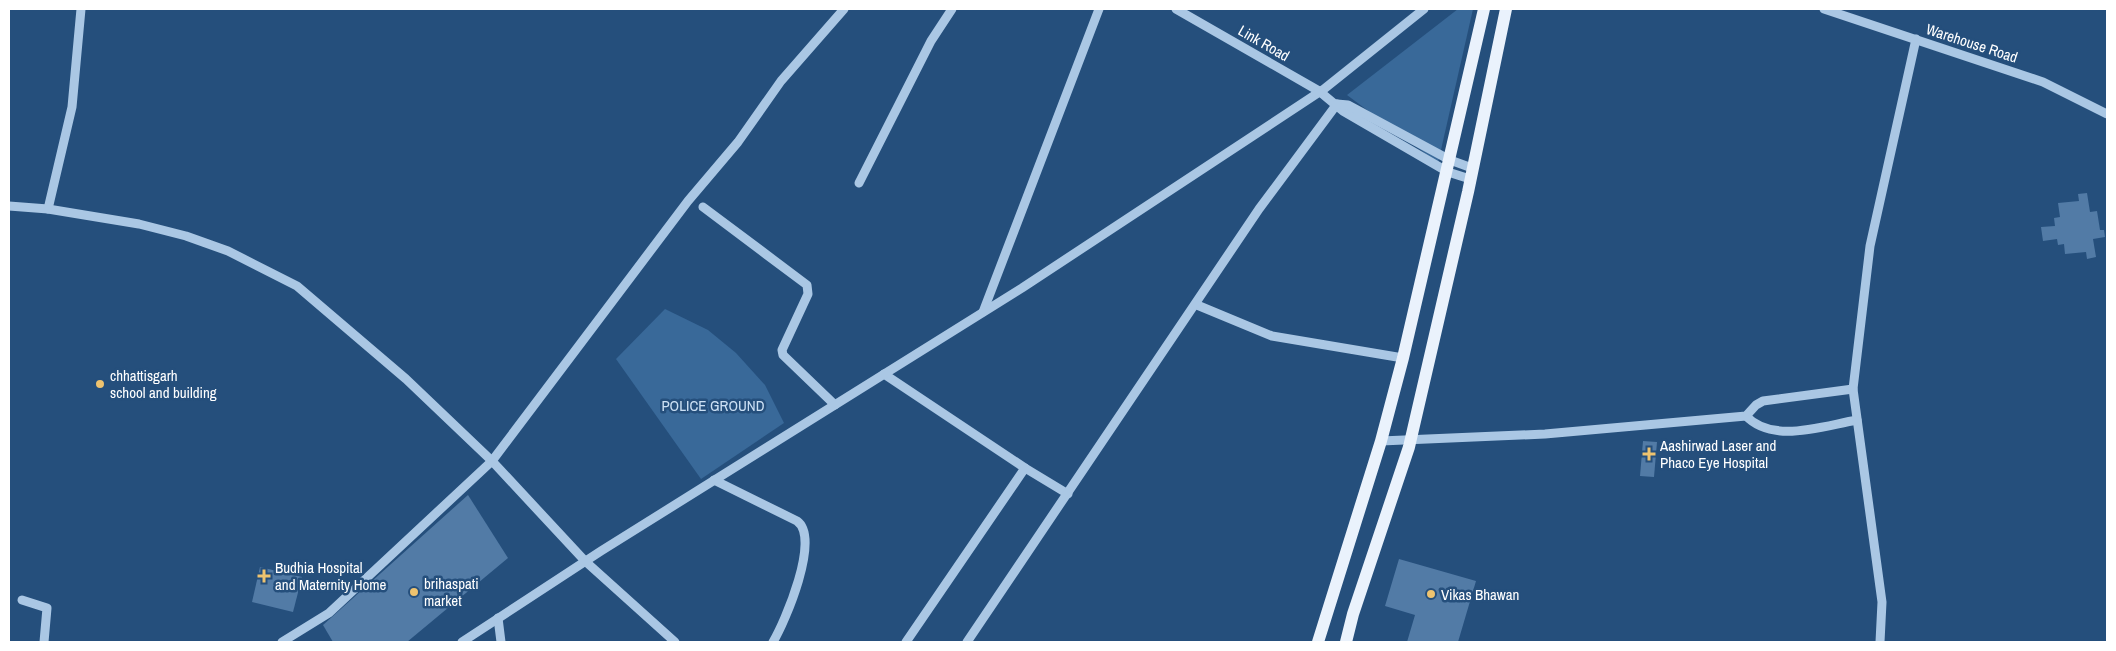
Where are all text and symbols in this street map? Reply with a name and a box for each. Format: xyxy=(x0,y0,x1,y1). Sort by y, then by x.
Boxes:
street label: Warehouse Road xyxy=(1923,18,2021,68)
street label: Link Road xyxy=(1234,20,1294,66)
place label: chhattisgarh school and building xyxy=(110,365,217,403)
marker: chhattisgarh school and building xyxy=(94,378,106,390)
park label: POLICE GROUND xyxy=(661,395,765,416)
place label: Aashirwad Laser and Phaco Eye Hospital xyxy=(1659,435,1776,473)
marker: Aashirwad Laser and Phaco Eye Hospital xyxy=(1642,447,1656,461)
place label: Budhia Hospital and Maternity Home xyxy=(275,557,387,595)
marker: Budhia Hospital and Maternity Home xyxy=(257,569,271,583)
place label: brihaspati market xyxy=(424,573,479,611)
place label: Vikas Bhawan xyxy=(1441,584,1519,605)
marker: brihaspati market xyxy=(408,586,420,598)
marker: Vikas Bhawan xyxy=(1425,588,1437,600)

